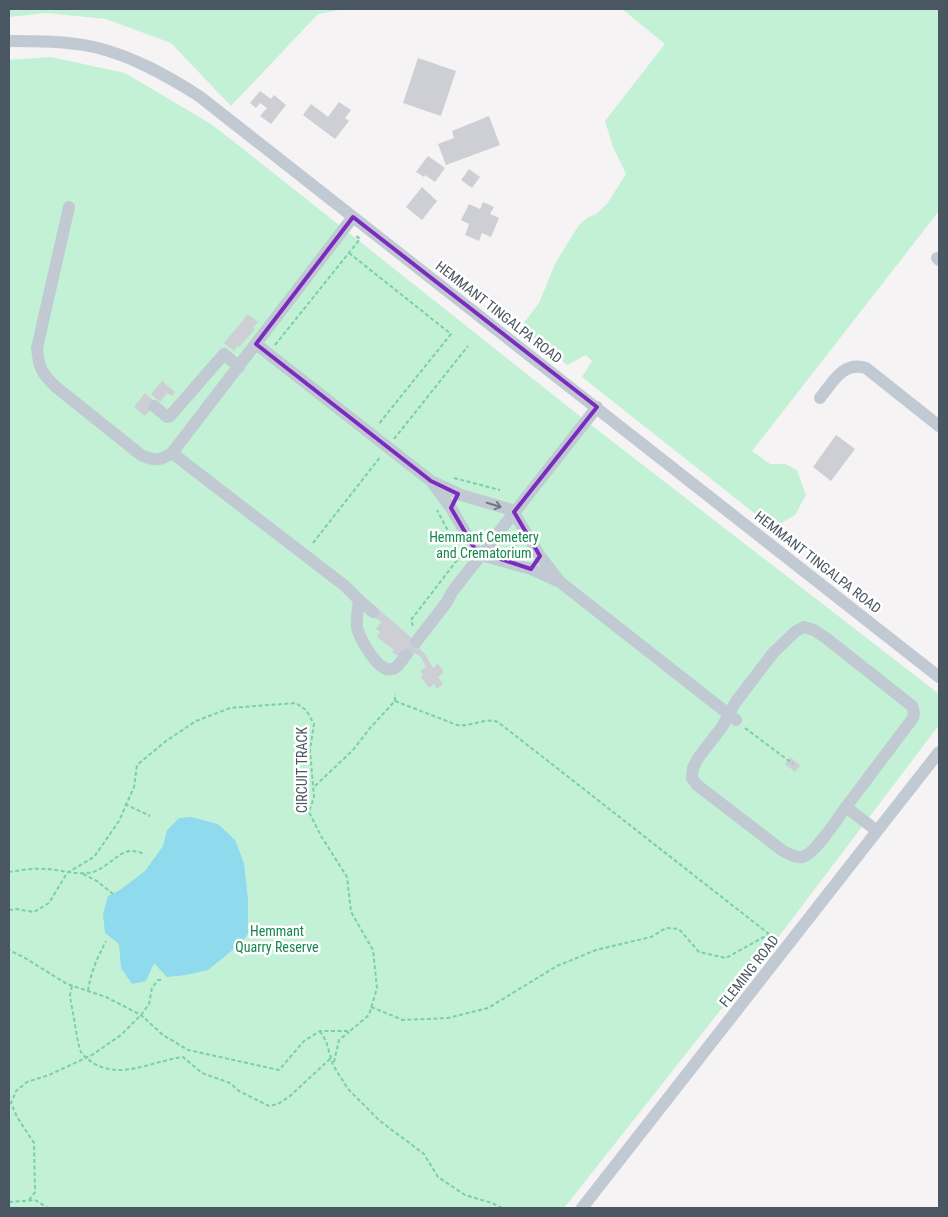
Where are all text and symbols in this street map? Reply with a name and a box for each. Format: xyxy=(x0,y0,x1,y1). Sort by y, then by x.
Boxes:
street label: HEMMANT TINGALPA ROAD xyxy=(433,258,565,366)
one-way arrow xyxy=(485,500,501,510)
street label: HEMMANT TINGALPA ROAD xyxy=(752,508,884,616)
park label: Hemmant Cemetery and Crematorium xyxy=(429,529,539,561)
street label: CIRCUIT TRACK xyxy=(294,727,310,813)
park label: Hemmant Quarry Reserve xyxy=(235,923,319,955)
street label: FLEMING ROAD xyxy=(716,932,782,1010)

